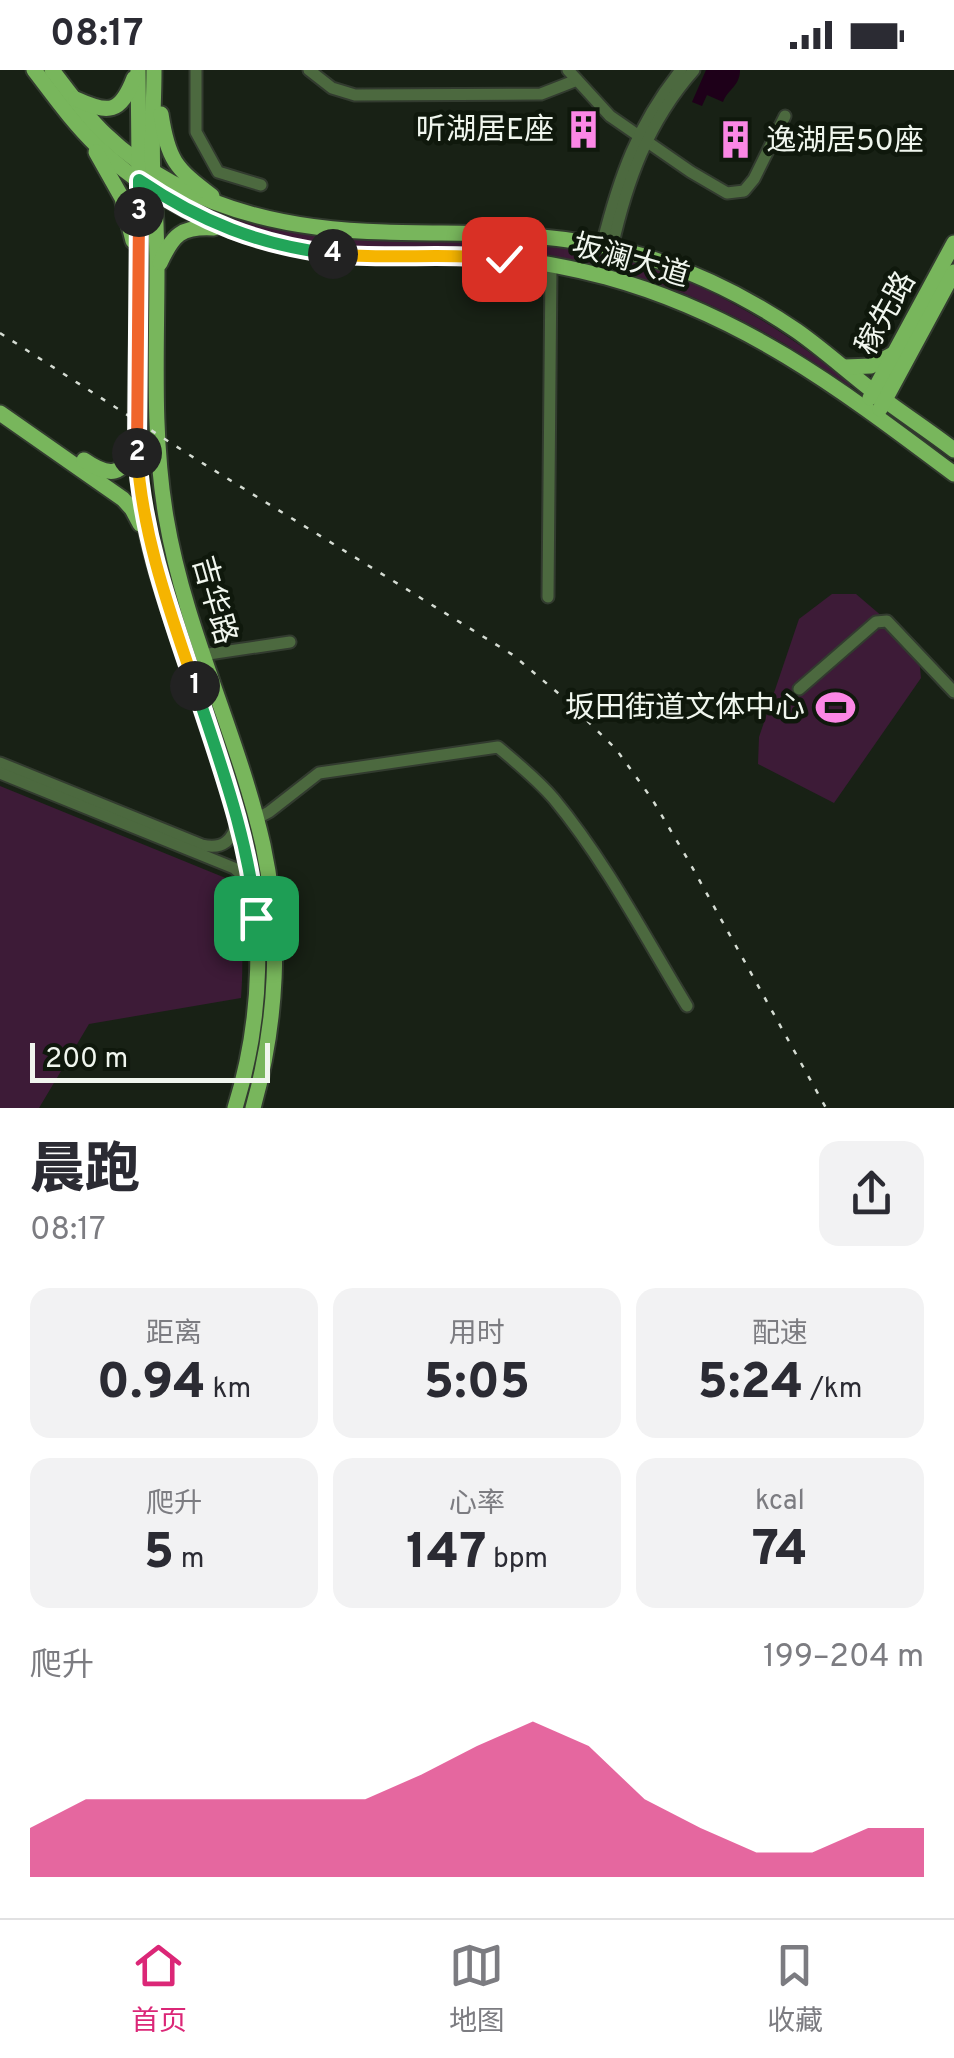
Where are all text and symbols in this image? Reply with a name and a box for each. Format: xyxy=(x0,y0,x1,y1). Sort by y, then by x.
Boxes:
text: 08:17 xyxy=(50,11,144,60)
building icon: 听湖居E座 xyxy=(563,108,605,150)
place label: 听湖居E座 xyxy=(416,113,554,150)
building icon: 逸湖居50座 xyxy=(715,119,757,161)
place label: 逸湖居50座 xyxy=(766,124,924,161)
pin: 3 xyxy=(114,187,164,237)
text: 3 xyxy=(131,194,147,230)
pin xyxy=(462,217,547,302)
street label: 坂澜大道 xyxy=(568,228,693,297)
pin: 4 xyxy=(308,229,358,279)
icon: check xyxy=(477,232,532,287)
text: 4 xyxy=(324,236,342,272)
street label: 稼先路 xyxy=(849,266,925,363)
pin: 2 xyxy=(112,428,162,478)
text: 2 xyxy=(128,435,146,471)
street label: 吉华路 xyxy=(182,552,243,649)
pin: 1 xyxy=(170,661,220,711)
text: 1 xyxy=(189,668,201,704)
sports icon: 坂田街道文体中心 xyxy=(814,686,856,728)
place label: 坂田街道文体中心 xyxy=(565,691,805,728)
pin xyxy=(214,876,299,961)
icon: arrive xyxy=(229,891,284,946)
scale bar xyxy=(30,1038,270,1083)
text: 200 m xyxy=(45,1042,128,1078)
text: 晨跑 xyxy=(30,1138,140,1208)
button: share xyxy=(819,1141,924,1246)
text: 08:17 xyxy=(30,1211,106,1251)
text: 距离 xyxy=(146,1317,202,1353)
text: 用时 xyxy=(449,1317,505,1353)
text: 配速 xyxy=(752,1317,808,1353)
text: 0.94 xyxy=(97,1353,206,1416)
text: 5:05 xyxy=(424,1353,530,1416)
text: 5:24 xyxy=(698,1353,804,1416)
text: km xyxy=(206,1372,251,1408)
text: /km xyxy=(804,1372,862,1408)
text: kcal xyxy=(755,1484,805,1520)
text: 爬升 xyxy=(146,1487,202,1523)
text: 心率 xyxy=(449,1487,505,1523)
text: 74 xyxy=(752,1520,808,1583)
text: 5 xyxy=(144,1523,174,1586)
text: 147 xyxy=(406,1523,487,1586)
text: m xyxy=(174,1542,204,1578)
text: bpm xyxy=(487,1542,548,1578)
text: 199–204 m xyxy=(763,1638,924,1678)
text: 爬升 xyxy=(30,1647,94,1687)
tab: 首页 xyxy=(131,1938,187,2041)
tab: 地图 xyxy=(449,1938,505,2041)
tab: 收藏 xyxy=(767,1938,823,2041)

